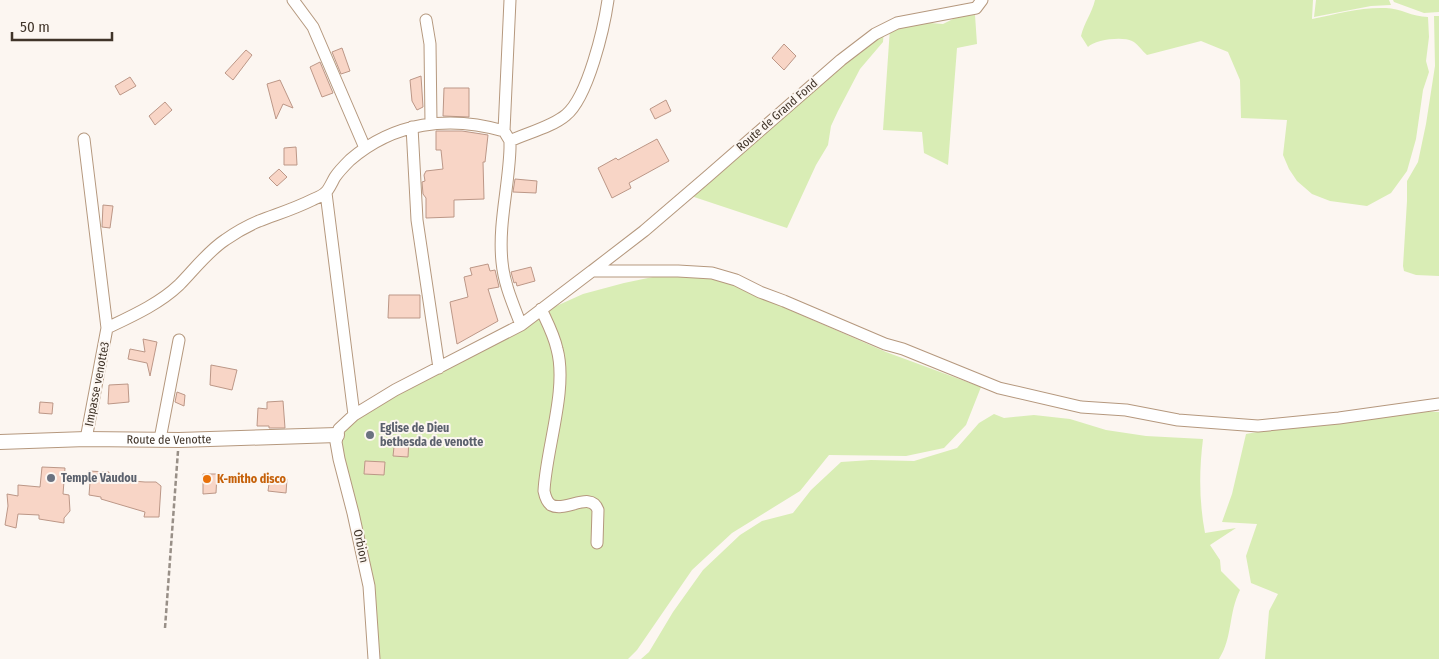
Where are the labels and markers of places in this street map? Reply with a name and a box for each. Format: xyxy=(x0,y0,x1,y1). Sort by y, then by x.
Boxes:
place label: Eglise de Dieu bethesda de venotte xyxy=(380,421,483,449)
marker: Eglise de Dieu bethesda de venotte xyxy=(364,429,376,441)
place label: Temple Vaudou xyxy=(61,471,137,485)
marker: Temple Vaudou xyxy=(45,472,57,484)
place label: K-mitho disco xyxy=(217,472,287,486)
marker: K-mitho disco xyxy=(201,473,213,485)

